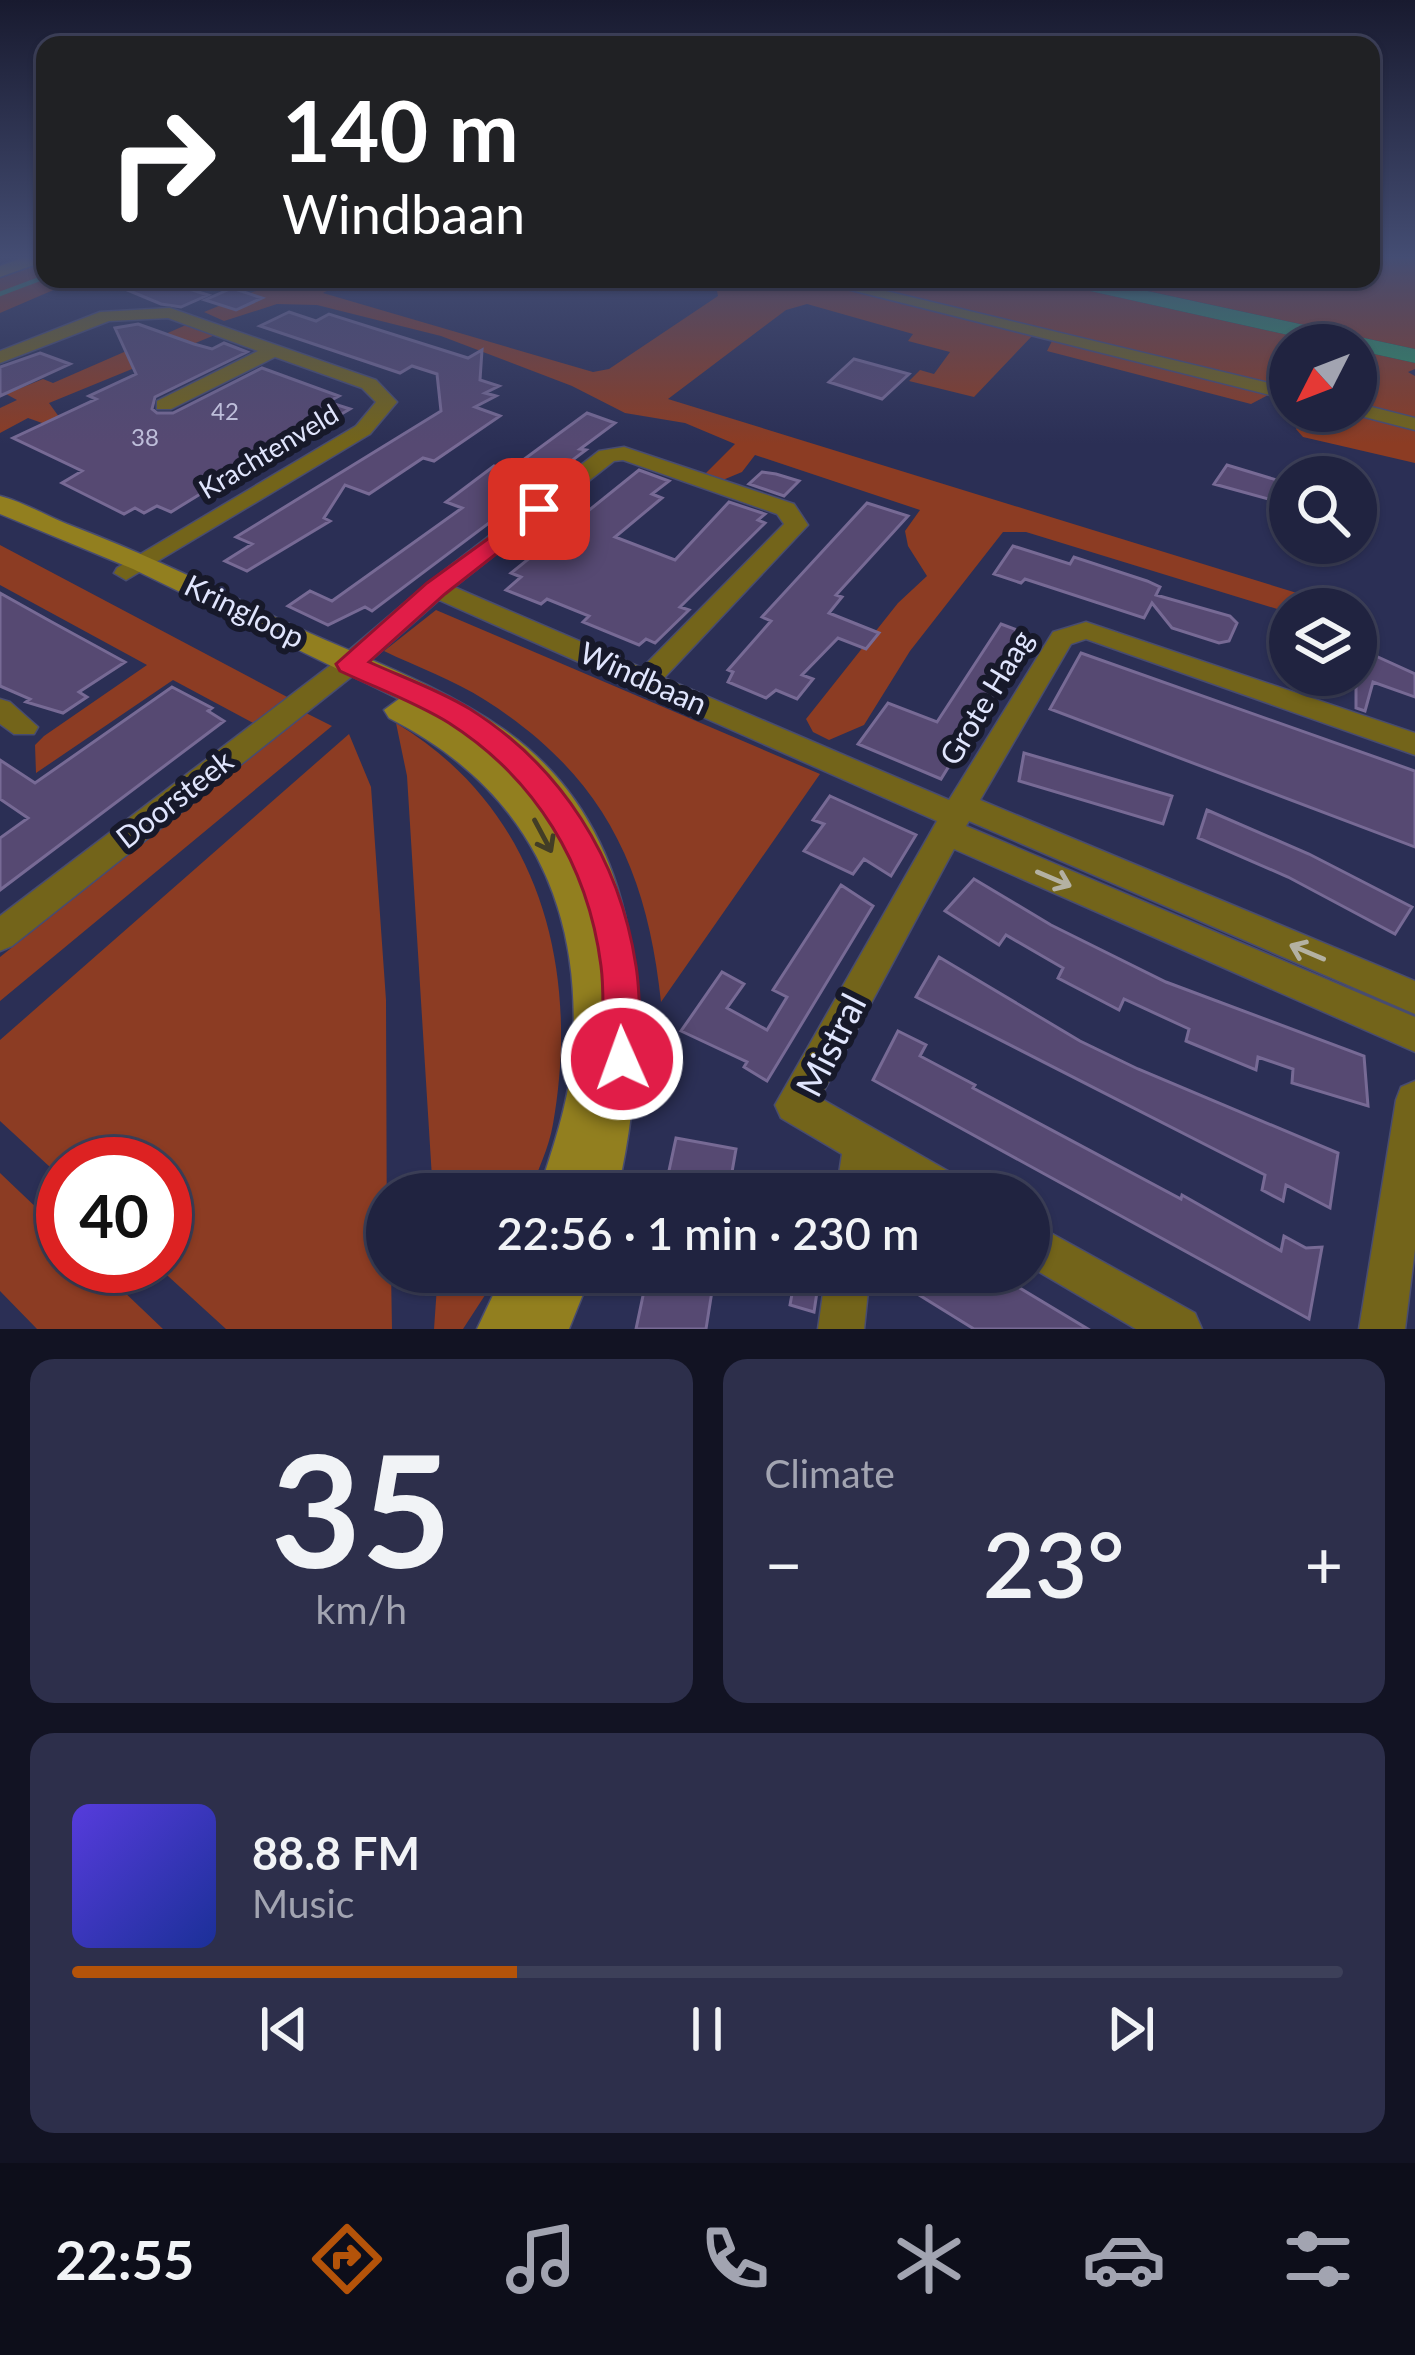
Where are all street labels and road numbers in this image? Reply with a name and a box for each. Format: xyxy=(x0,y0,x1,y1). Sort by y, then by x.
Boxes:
street label: Krachtenveld xyxy=(193,396,344,505)
street label: Kringloop xyxy=(179,566,310,654)
street label: Grote Haag xyxy=(931,623,1040,771)
street label: Windbaan xyxy=(575,633,713,721)
street label: Doorsteek xyxy=(108,741,240,855)
street label: Mistral xyxy=(786,986,875,1103)

